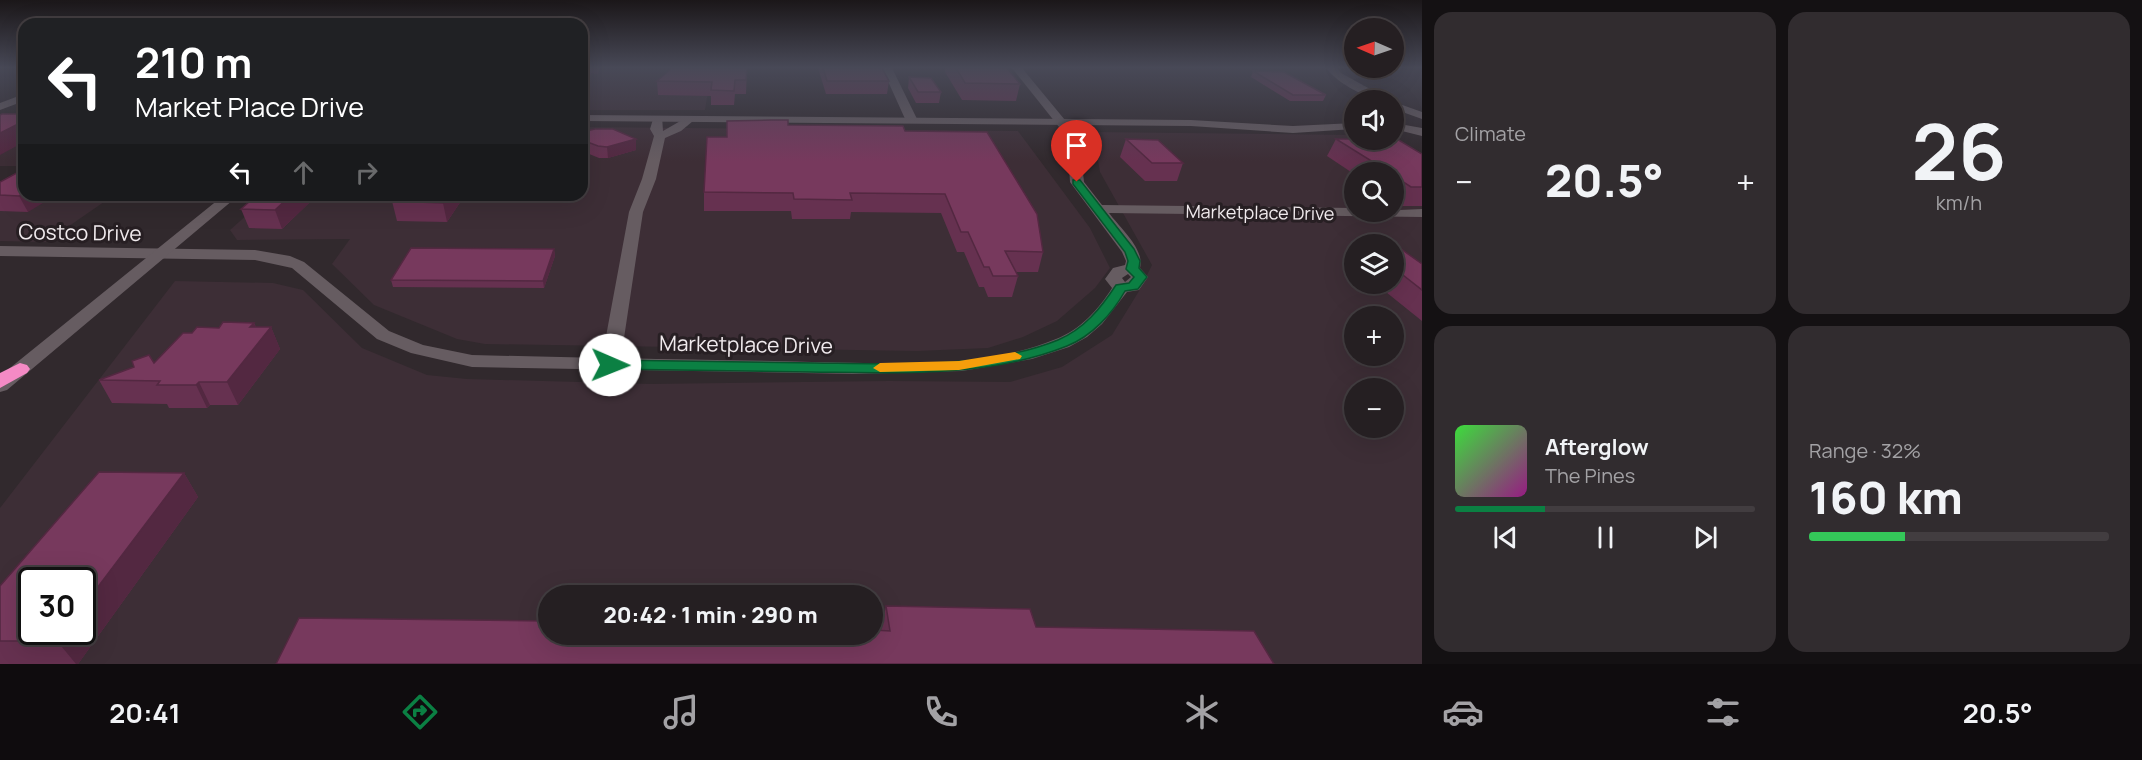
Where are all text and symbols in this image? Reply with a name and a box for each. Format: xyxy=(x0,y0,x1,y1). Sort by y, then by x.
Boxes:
north arrow xyxy=(1344,18,1404,78)
map controls xyxy=(1344,18,1404,438)
text: 210 m xyxy=(135,33,252,91)
icon: left xyxy=(36,42,114,120)
text: Market Place Drive xyxy=(135,88,364,125)
button: sound xyxy=(1344,90,1404,150)
text: 26 xyxy=(1912,97,2006,203)
pin xyxy=(1051,120,1102,182)
text: Climate xyxy=(1455,120,1526,147)
icon: arrive xyxy=(1060,129,1093,162)
text: 20.5° xyxy=(1545,149,1664,211)
icon: left xyxy=(224,156,257,189)
icon: ahead xyxy=(287,156,320,189)
icon: right xyxy=(350,156,383,189)
text: − xyxy=(1455,159,1473,204)
text: + xyxy=(1736,159,1755,204)
button: search xyxy=(1344,162,1404,222)
text: km/h xyxy=(1936,189,1982,216)
street label: Marketplace Drive xyxy=(1185,199,1335,225)
street label: Costco Drive xyxy=(18,217,142,247)
button: layers xyxy=(1344,234,1404,294)
button: + xyxy=(1344,306,1404,366)
street label: Marketplace Drive xyxy=(659,328,833,360)
position arrow xyxy=(578,333,642,397)
button: − xyxy=(1344,378,1404,438)
text: Afterglow xyxy=(1545,432,1649,462)
text: Range · 32% xyxy=(1809,437,1921,464)
text: The Pines xyxy=(1545,462,1635,489)
text: 160 km xyxy=(1809,466,1963,528)
icon: previous xyxy=(1489,521,1522,554)
icon: pause xyxy=(1589,521,1622,554)
icon: next xyxy=(1689,521,1722,554)
speed limit sign: 30 xyxy=(18,567,96,645)
text: 20:42 · 1 min · 290 m xyxy=(603,600,818,630)
icon: directions xyxy=(399,691,441,733)
icon: music xyxy=(660,691,702,733)
icon: phone xyxy=(920,691,962,733)
icon: climate xyxy=(1181,691,1223,733)
icon: car xyxy=(1442,691,1484,733)
icon: filters xyxy=(1702,691,1744,733)
text: 20:41 xyxy=(109,694,181,731)
text: 20.5° xyxy=(1963,694,2033,731)

